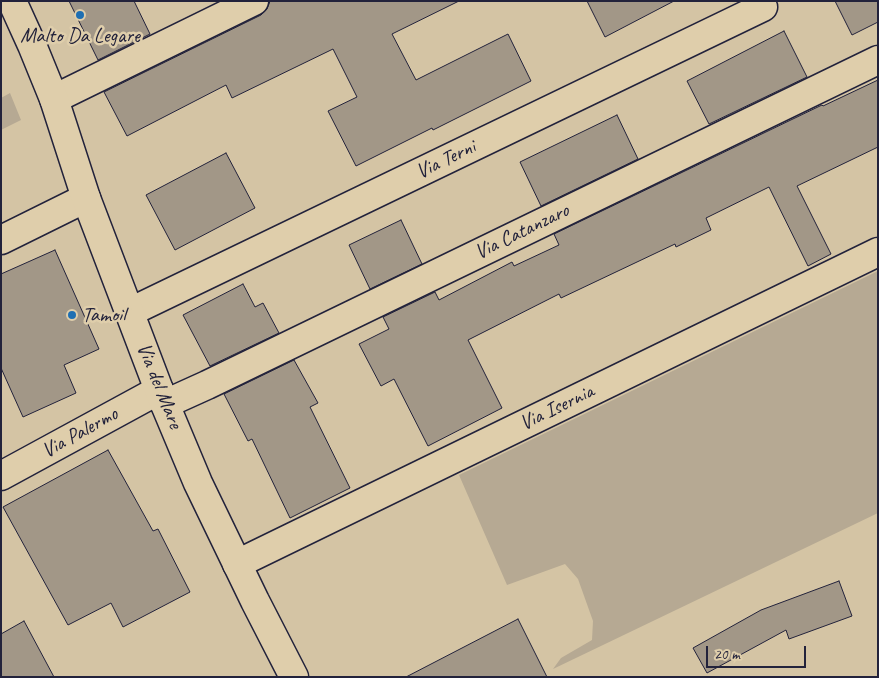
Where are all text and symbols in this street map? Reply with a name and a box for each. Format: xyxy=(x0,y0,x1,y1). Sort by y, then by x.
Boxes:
marker: Malto Da Legare xyxy=(74,9,86,21)
place label: Malto Da Legare xyxy=(20,23,140,49)
street label: Via Terni xyxy=(412,135,480,185)
street label: Via Catanzaro xyxy=(471,198,573,266)
place label: Tamoil xyxy=(82,302,126,328)
marker: Tamoil xyxy=(66,309,78,321)
street label: Via del Mare xyxy=(130,340,188,432)
street label: Via Isernia xyxy=(516,379,598,437)
street label: Via Palermo xyxy=(38,402,122,464)
scale bar xyxy=(709,636,809,668)
text: 20 m xyxy=(714,645,740,664)

